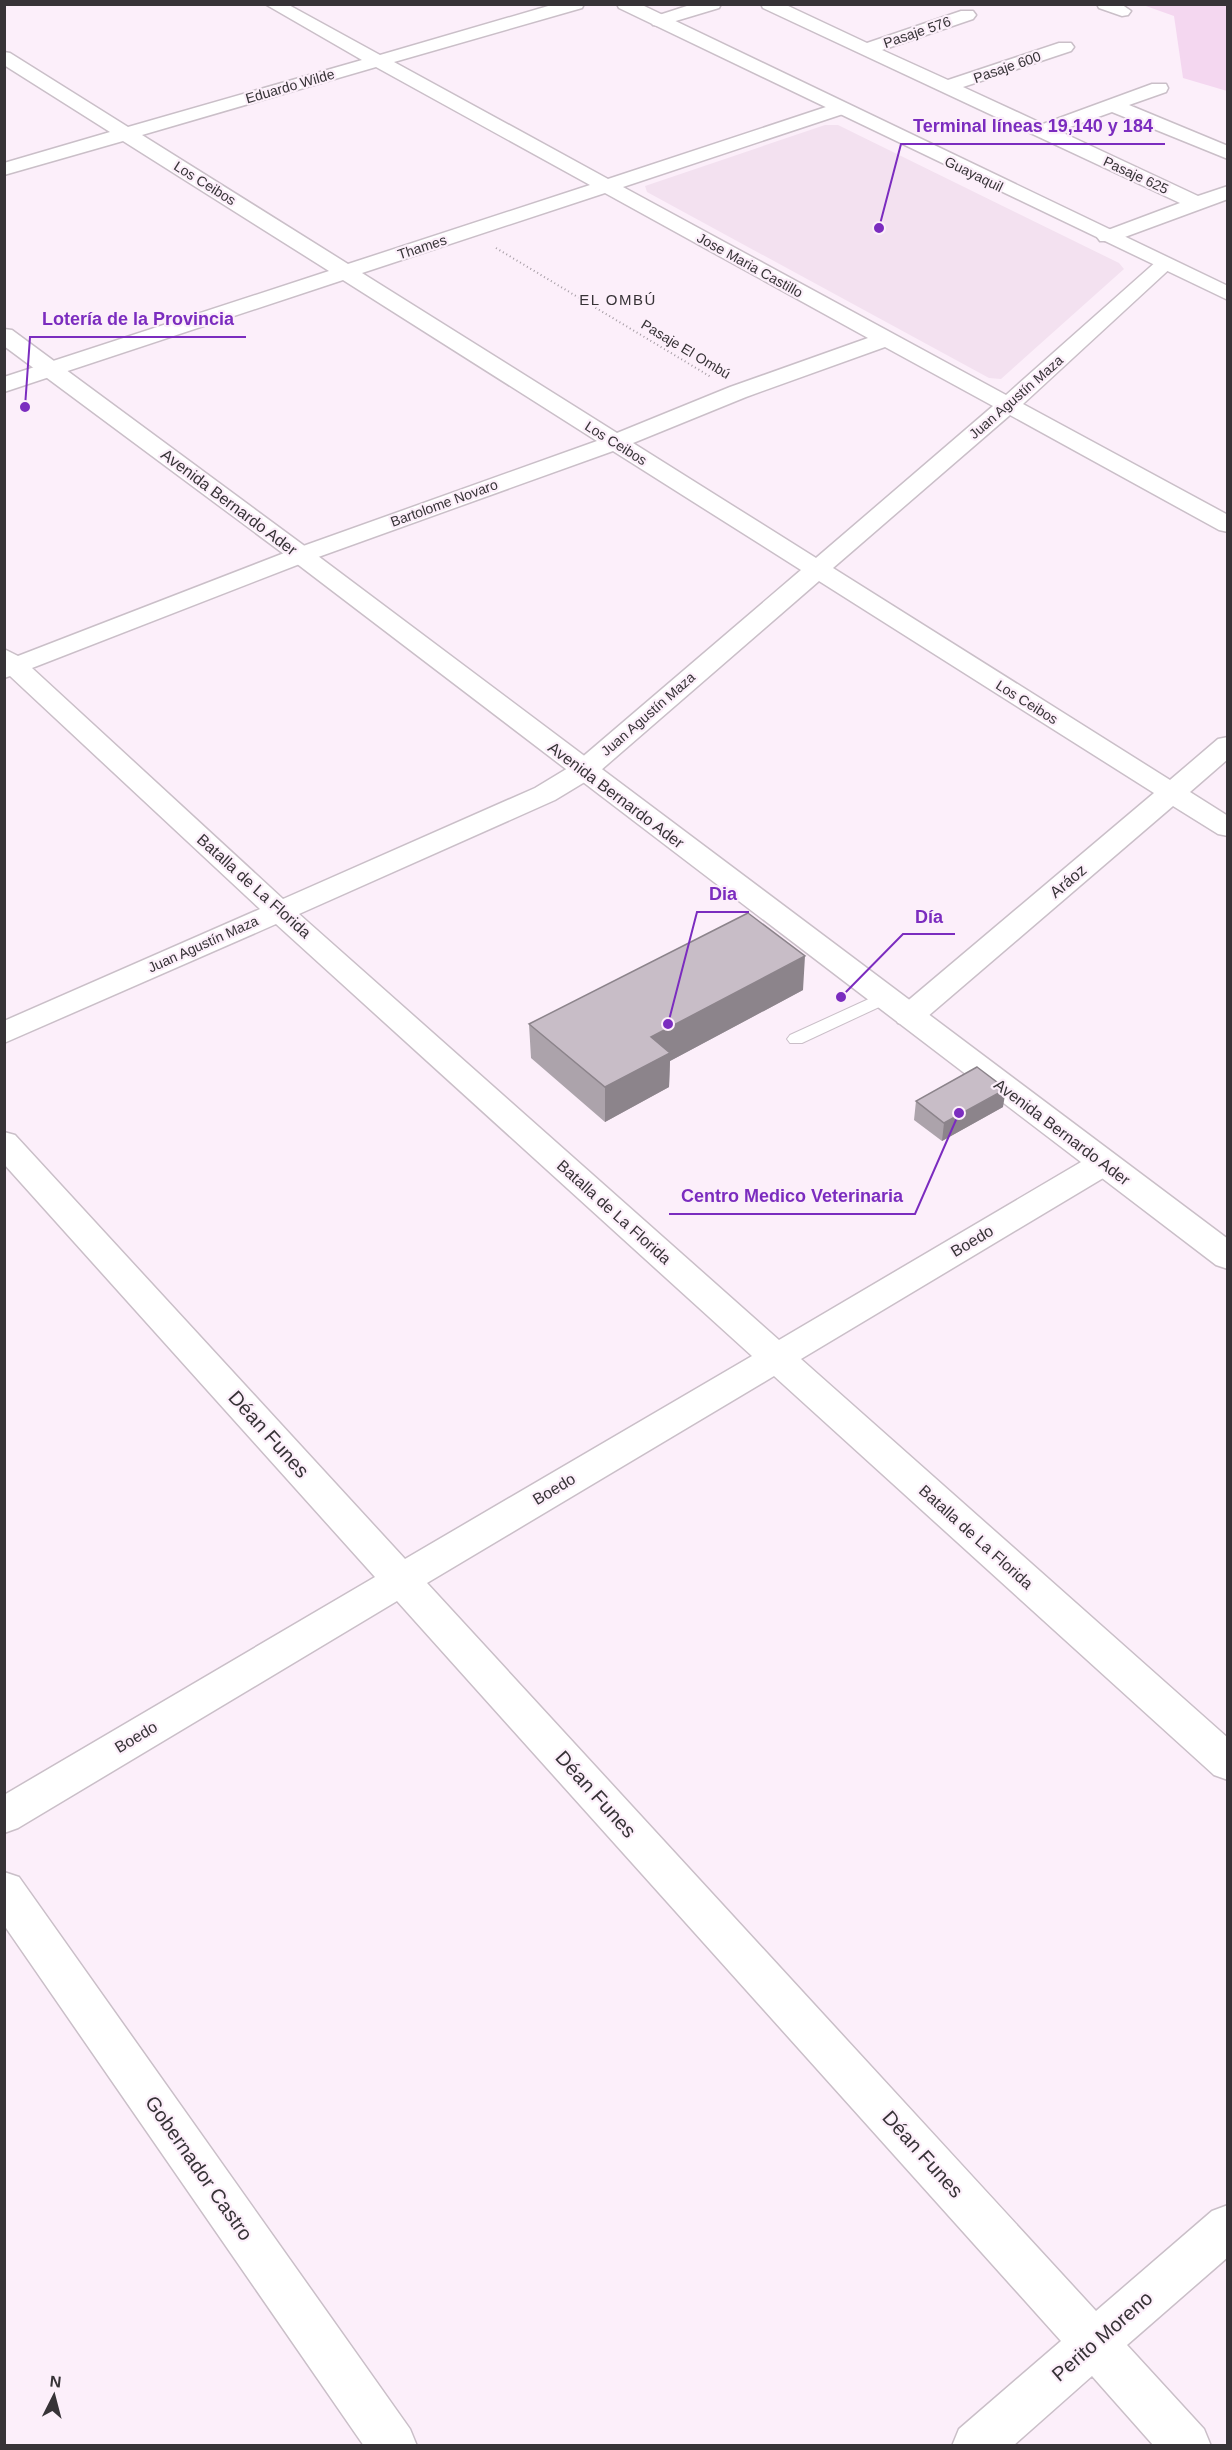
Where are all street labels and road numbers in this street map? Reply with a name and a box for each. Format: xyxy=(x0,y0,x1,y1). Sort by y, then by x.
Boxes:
street label: Pasaje 576 xyxy=(881,13,953,51)
street label: Pasaje 600 xyxy=(971,48,1043,86)
street label: Eduardo Wilde xyxy=(244,66,337,106)
street label: Guayaquil xyxy=(942,153,1006,195)
street label: Pasaje 625 xyxy=(1101,153,1171,197)
street label: Los Ceibos xyxy=(171,158,239,208)
street label: Jose Maria Castillo xyxy=(694,229,806,301)
street label: Thames xyxy=(395,232,449,262)
street label: Pasaje El Ombú xyxy=(639,316,733,382)
street label: Juan Agustín Maza xyxy=(966,352,1066,442)
street label: Los Ceibos xyxy=(582,418,650,468)
street label: Avenida Bernardo Ader xyxy=(158,446,301,559)
street label: Bartolome Novaro xyxy=(388,476,500,530)
street label: Juan Agustín Maza xyxy=(598,669,698,759)
street label: Los Ceibos xyxy=(993,677,1061,727)
street label: Avenida Bernardo Ader xyxy=(545,739,688,852)
street label: Batalla de La Florida xyxy=(194,831,314,941)
street label: Aráoz xyxy=(1047,861,1089,901)
street label: Juan Agustín Maza xyxy=(145,912,261,976)
street label: Avenida Bernardo Ader xyxy=(991,1076,1134,1189)
street label: Batalla de La Florida xyxy=(554,1157,674,1267)
street label: Boedo xyxy=(948,1222,996,1260)
street label: Déan Funes xyxy=(224,1386,314,1482)
street label: Boedo xyxy=(530,1470,578,1508)
street label: Batalla de La Florida xyxy=(916,1482,1036,1592)
street label: Boedo xyxy=(112,1718,160,1756)
street label: Déan Funes xyxy=(551,1746,641,1842)
street label: Gobernador Castro xyxy=(141,2092,257,2244)
street label: Déan Funes xyxy=(878,2106,968,2202)
street label: Perito Moreno xyxy=(1047,2286,1157,2386)

